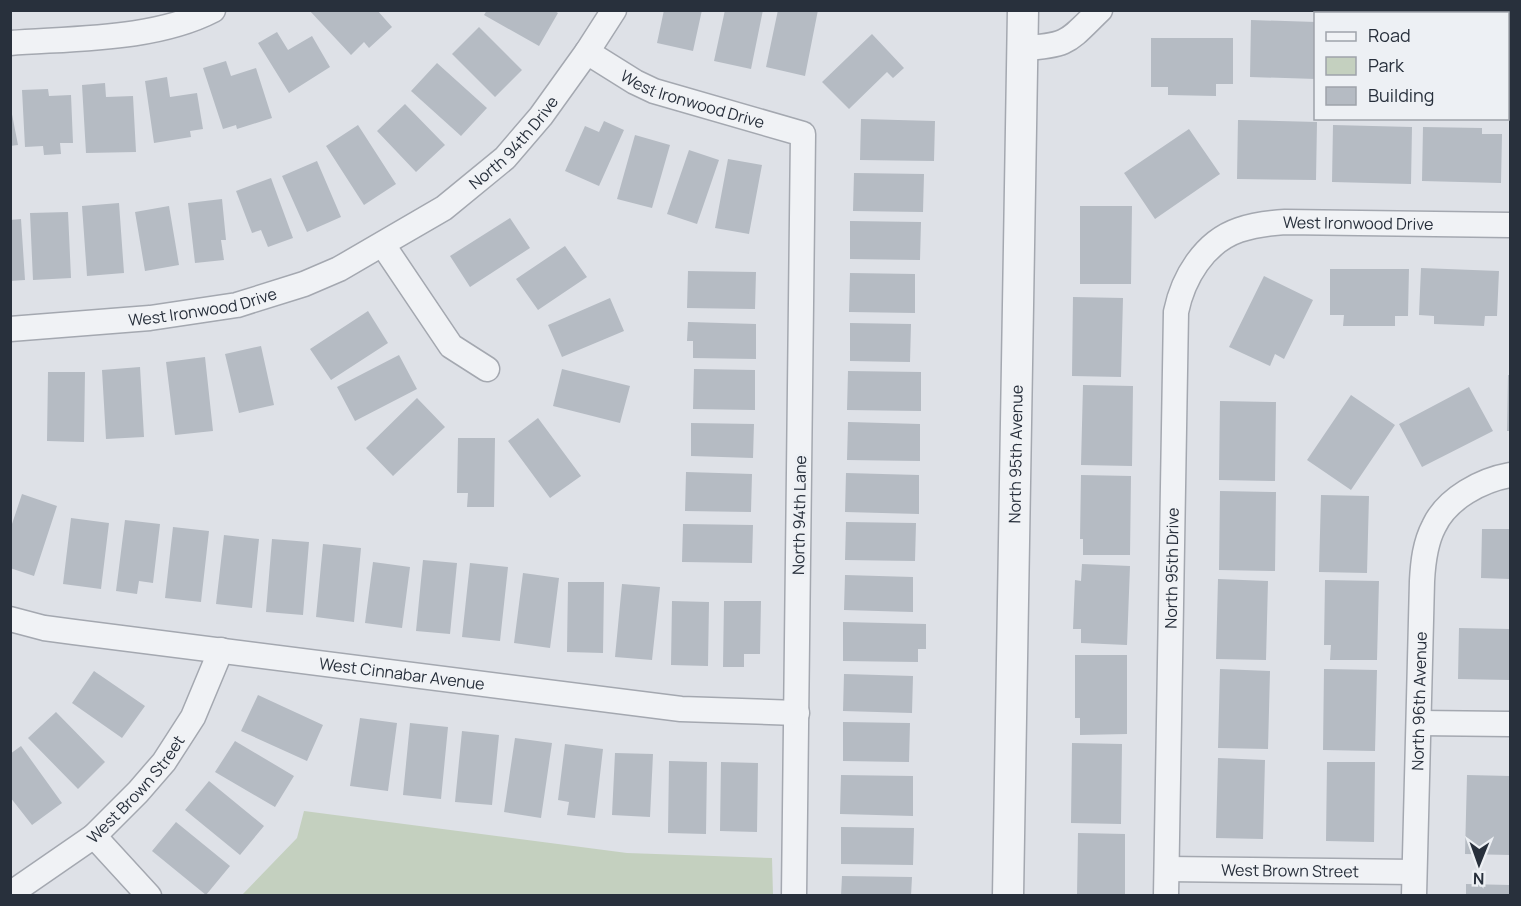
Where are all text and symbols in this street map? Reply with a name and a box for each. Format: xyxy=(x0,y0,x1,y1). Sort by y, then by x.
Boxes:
legend xyxy=(1314,12,1509,120)
text: Road xyxy=(1368,23,1411,47)
text: Park xyxy=(1368,53,1405,77)
street label: West Ironwood Drive xyxy=(616,65,767,133)
text: Building xyxy=(1368,83,1434,107)
street label: North 94th Drive xyxy=(464,91,563,194)
street label: West Ironwood Drive xyxy=(1283,211,1434,235)
street label: West Ironwood Drive xyxy=(127,282,279,331)
street label: North 95th Avenue xyxy=(1003,385,1028,523)
street label: North 94th Lane xyxy=(787,455,811,575)
street label: North 95th Drive xyxy=(1160,507,1184,629)
street label: North 96th Avenue xyxy=(1406,631,1432,771)
street label: West Cinnabar Avenue xyxy=(318,652,486,695)
street label: West Brown Street xyxy=(82,731,190,848)
north arrow xyxy=(1449,834,1509,894)
street label: West Brown Street xyxy=(1221,859,1359,882)
text: N xyxy=(1473,868,1485,890)

